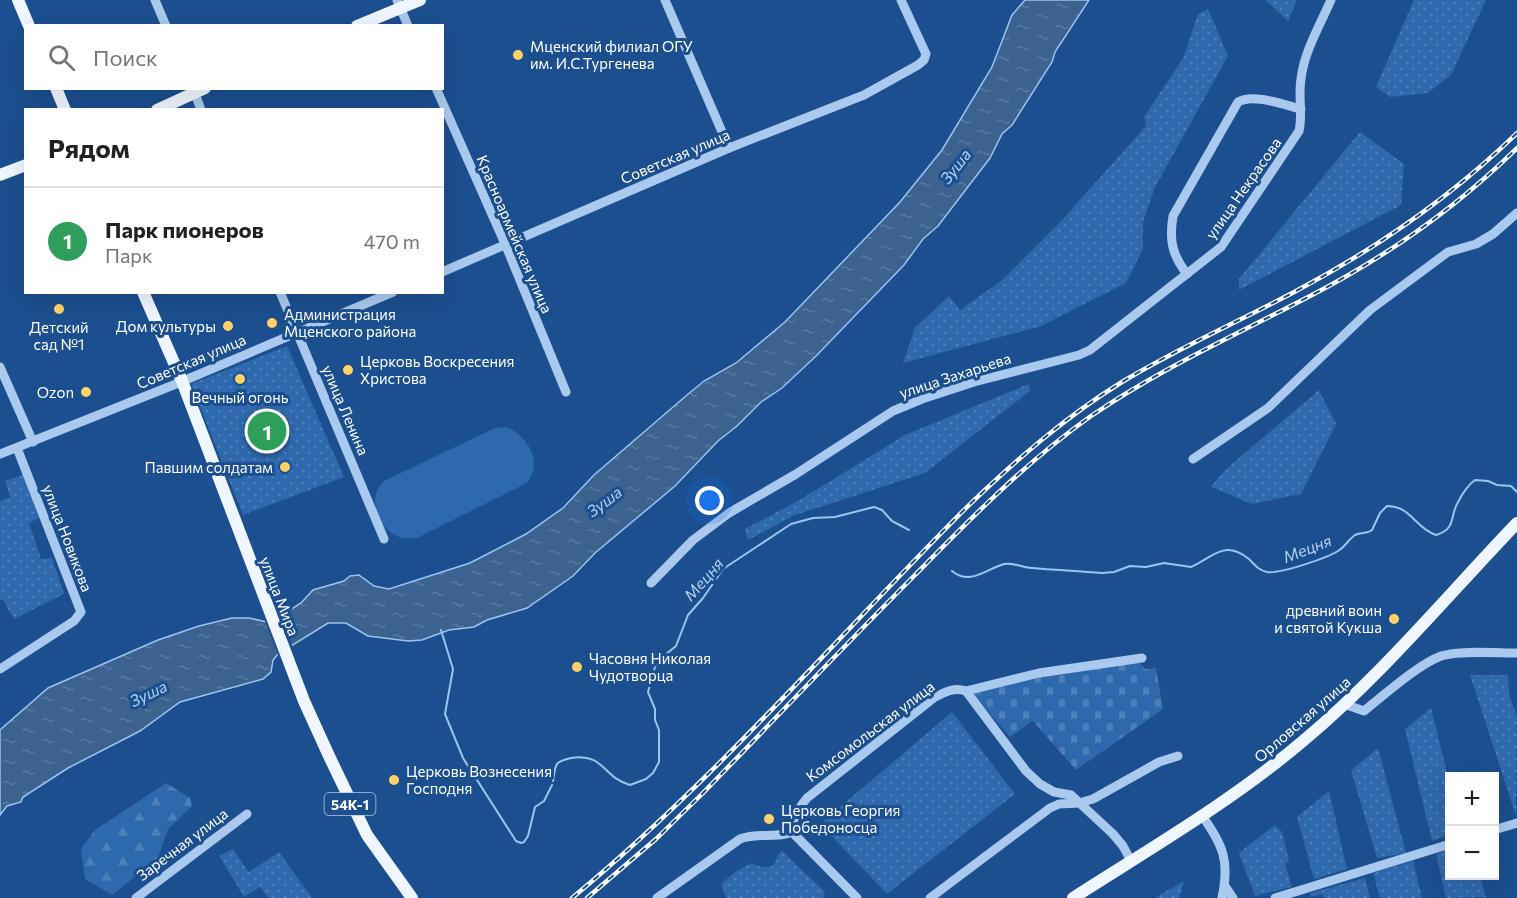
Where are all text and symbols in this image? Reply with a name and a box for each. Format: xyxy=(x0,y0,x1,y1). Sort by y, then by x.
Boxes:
search box xyxy=(24,24,444,90)
place label: Мценский филиал ОГУ им. И.С.Тургенева xyxy=(530,37,693,72)
icon: search xyxy=(45,41,78,74)
text: Поиск xyxy=(93,44,158,71)
marker: Мценский филиал ОГУ им. И.С.Тургенева xyxy=(511,48,525,62)
street label: Советская улица xyxy=(618,125,732,187)
text: Рядом xyxy=(48,132,130,163)
street label: улица Некрасова xyxy=(1201,134,1285,242)
water label: Зуша xyxy=(936,145,974,187)
street label: Красноармейская улица xyxy=(473,152,557,316)
text: Парк пионеров xyxy=(105,216,264,243)
text: 1 xyxy=(63,229,72,253)
text: 470 m xyxy=(364,229,420,253)
text: Парк xyxy=(105,243,153,267)
marker: Детский сад №1 xyxy=(52,302,66,316)
place label: Администрация Мценского района xyxy=(284,305,416,340)
marker: Администрация Мценского района xyxy=(265,316,279,330)
place label: Дом культуры xyxy=(116,317,216,335)
place label: Детский сад №1 xyxy=(29,318,89,353)
marker: Дом культуры xyxy=(221,319,235,333)
street label: Советская улица xyxy=(134,330,248,392)
street label: улица Захарьева xyxy=(897,348,1013,402)
place label: Церковь Воскресения Христова xyxy=(360,352,514,387)
street label: улица Ленина xyxy=(319,362,373,458)
marker: Церковь Воскресения Христова xyxy=(341,363,355,377)
marker: Вечный огонь xyxy=(233,372,247,386)
place label: Ozon xyxy=(37,383,74,401)
marker: Ozon xyxy=(79,385,93,399)
place label: Вечный огонь xyxy=(191,388,289,406)
pin: 1 xyxy=(248,408,286,454)
place label: Павшим солдатам xyxy=(144,458,273,476)
marker: Павшим солдатам xyxy=(278,460,292,474)
street label: улица Новикова xyxy=(39,482,97,594)
water label: Зуша xyxy=(583,482,625,520)
your location xyxy=(695,486,724,515)
water label: Мецня xyxy=(1280,530,1334,566)
street label: улица Мира xyxy=(257,554,303,638)
water label: Мецня xyxy=(679,554,727,604)
place label: древний воин и святой Кукша xyxy=(1274,601,1382,636)
marker: древний воин и святой Кукша xyxy=(1387,612,1401,626)
place label: Часовня Николая Чудотворца xyxy=(589,649,711,684)
marker: Часовня Николая Чудотворца xyxy=(570,660,584,674)
street label: Орловская улица xyxy=(1250,672,1354,766)
water label: Зуша xyxy=(126,676,170,710)
street label: Комсомольская улица xyxy=(802,677,938,785)
place label: Церковь Вознесения Господня xyxy=(406,762,552,797)
map controls xyxy=(1445,772,1499,880)
button: + xyxy=(1445,772,1499,826)
marker: Церковь Вознесения Господня xyxy=(387,773,401,787)
road number: 54К-1 xyxy=(324,793,376,815)
place label: Церковь Георгия Победоносца xyxy=(781,801,900,836)
street label: Заречная улица xyxy=(133,804,231,884)
marker: Церковь Георгия Победоносца xyxy=(762,812,776,826)
button: − xyxy=(1445,826,1499,880)

